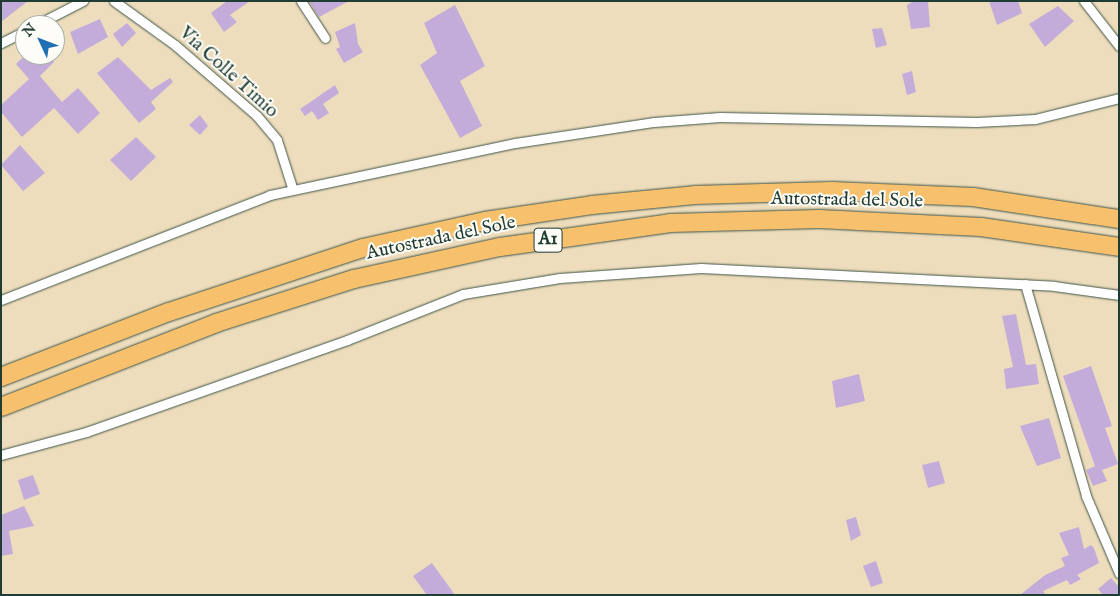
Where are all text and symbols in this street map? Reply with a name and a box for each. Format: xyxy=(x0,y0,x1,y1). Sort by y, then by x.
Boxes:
north arrow xyxy=(15,15,65,65)
text: N xyxy=(19,20,40,41)
street label: Via Colle Timio xyxy=(174,23,282,123)
street label: Autostrada del Sole xyxy=(771,188,923,214)
street label: Autostrada del Sole xyxy=(364,212,518,266)
road number: A1 xyxy=(533,224,563,256)

